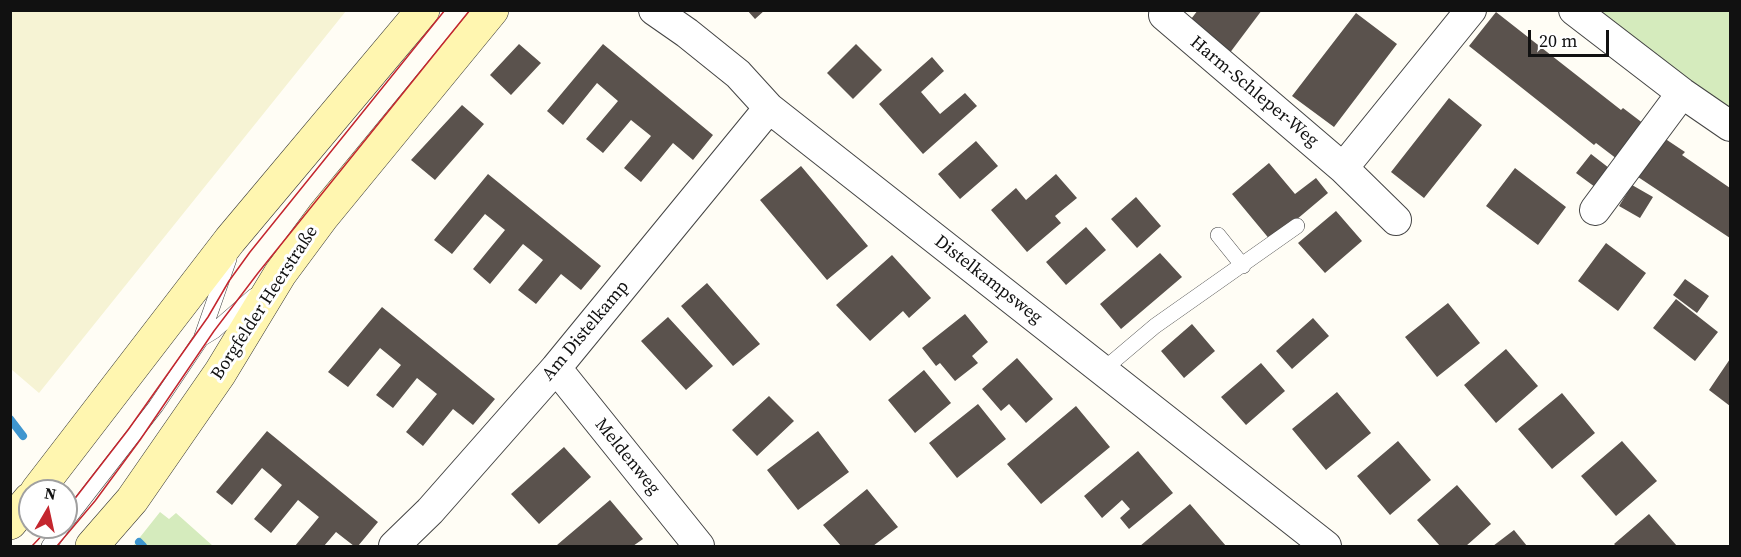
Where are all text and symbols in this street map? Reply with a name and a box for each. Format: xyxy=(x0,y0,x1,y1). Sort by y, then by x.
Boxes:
scale bar xyxy=(1531,18,1612,56)
text: 20 m xyxy=(1539,28,1577,53)
street label: Harm-Schleper-Weg xyxy=(1185,32,1323,152)
street label: Borgfelder Heerstraße xyxy=(207,222,323,384)
street label: Distelkampsweg xyxy=(930,231,1046,329)
street label: Am Distelkamp xyxy=(538,277,634,385)
street label: Meldenweg xyxy=(590,414,664,500)
north arrow xyxy=(18,479,78,539)
text: N xyxy=(43,481,58,505)

